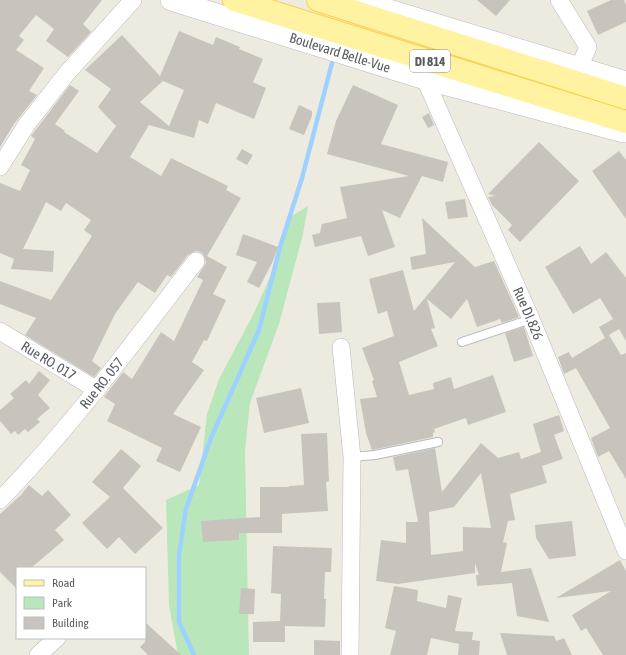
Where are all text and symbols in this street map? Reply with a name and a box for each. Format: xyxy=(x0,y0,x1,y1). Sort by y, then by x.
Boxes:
street label: Boulevard Belle-Vue xyxy=(288,29,392,76)
road number: DI 814 xyxy=(410,50,450,72)
street label: Rue DI.826 xyxy=(510,284,547,342)
street label: Rue RO. 017 xyxy=(18,338,79,383)
street label: Rue RO. 057 xyxy=(76,354,127,412)
legend xyxy=(16,567,146,639)
text: Road xyxy=(52,576,75,590)
text: Park xyxy=(52,596,73,610)
text: Building xyxy=(52,616,90,630)

